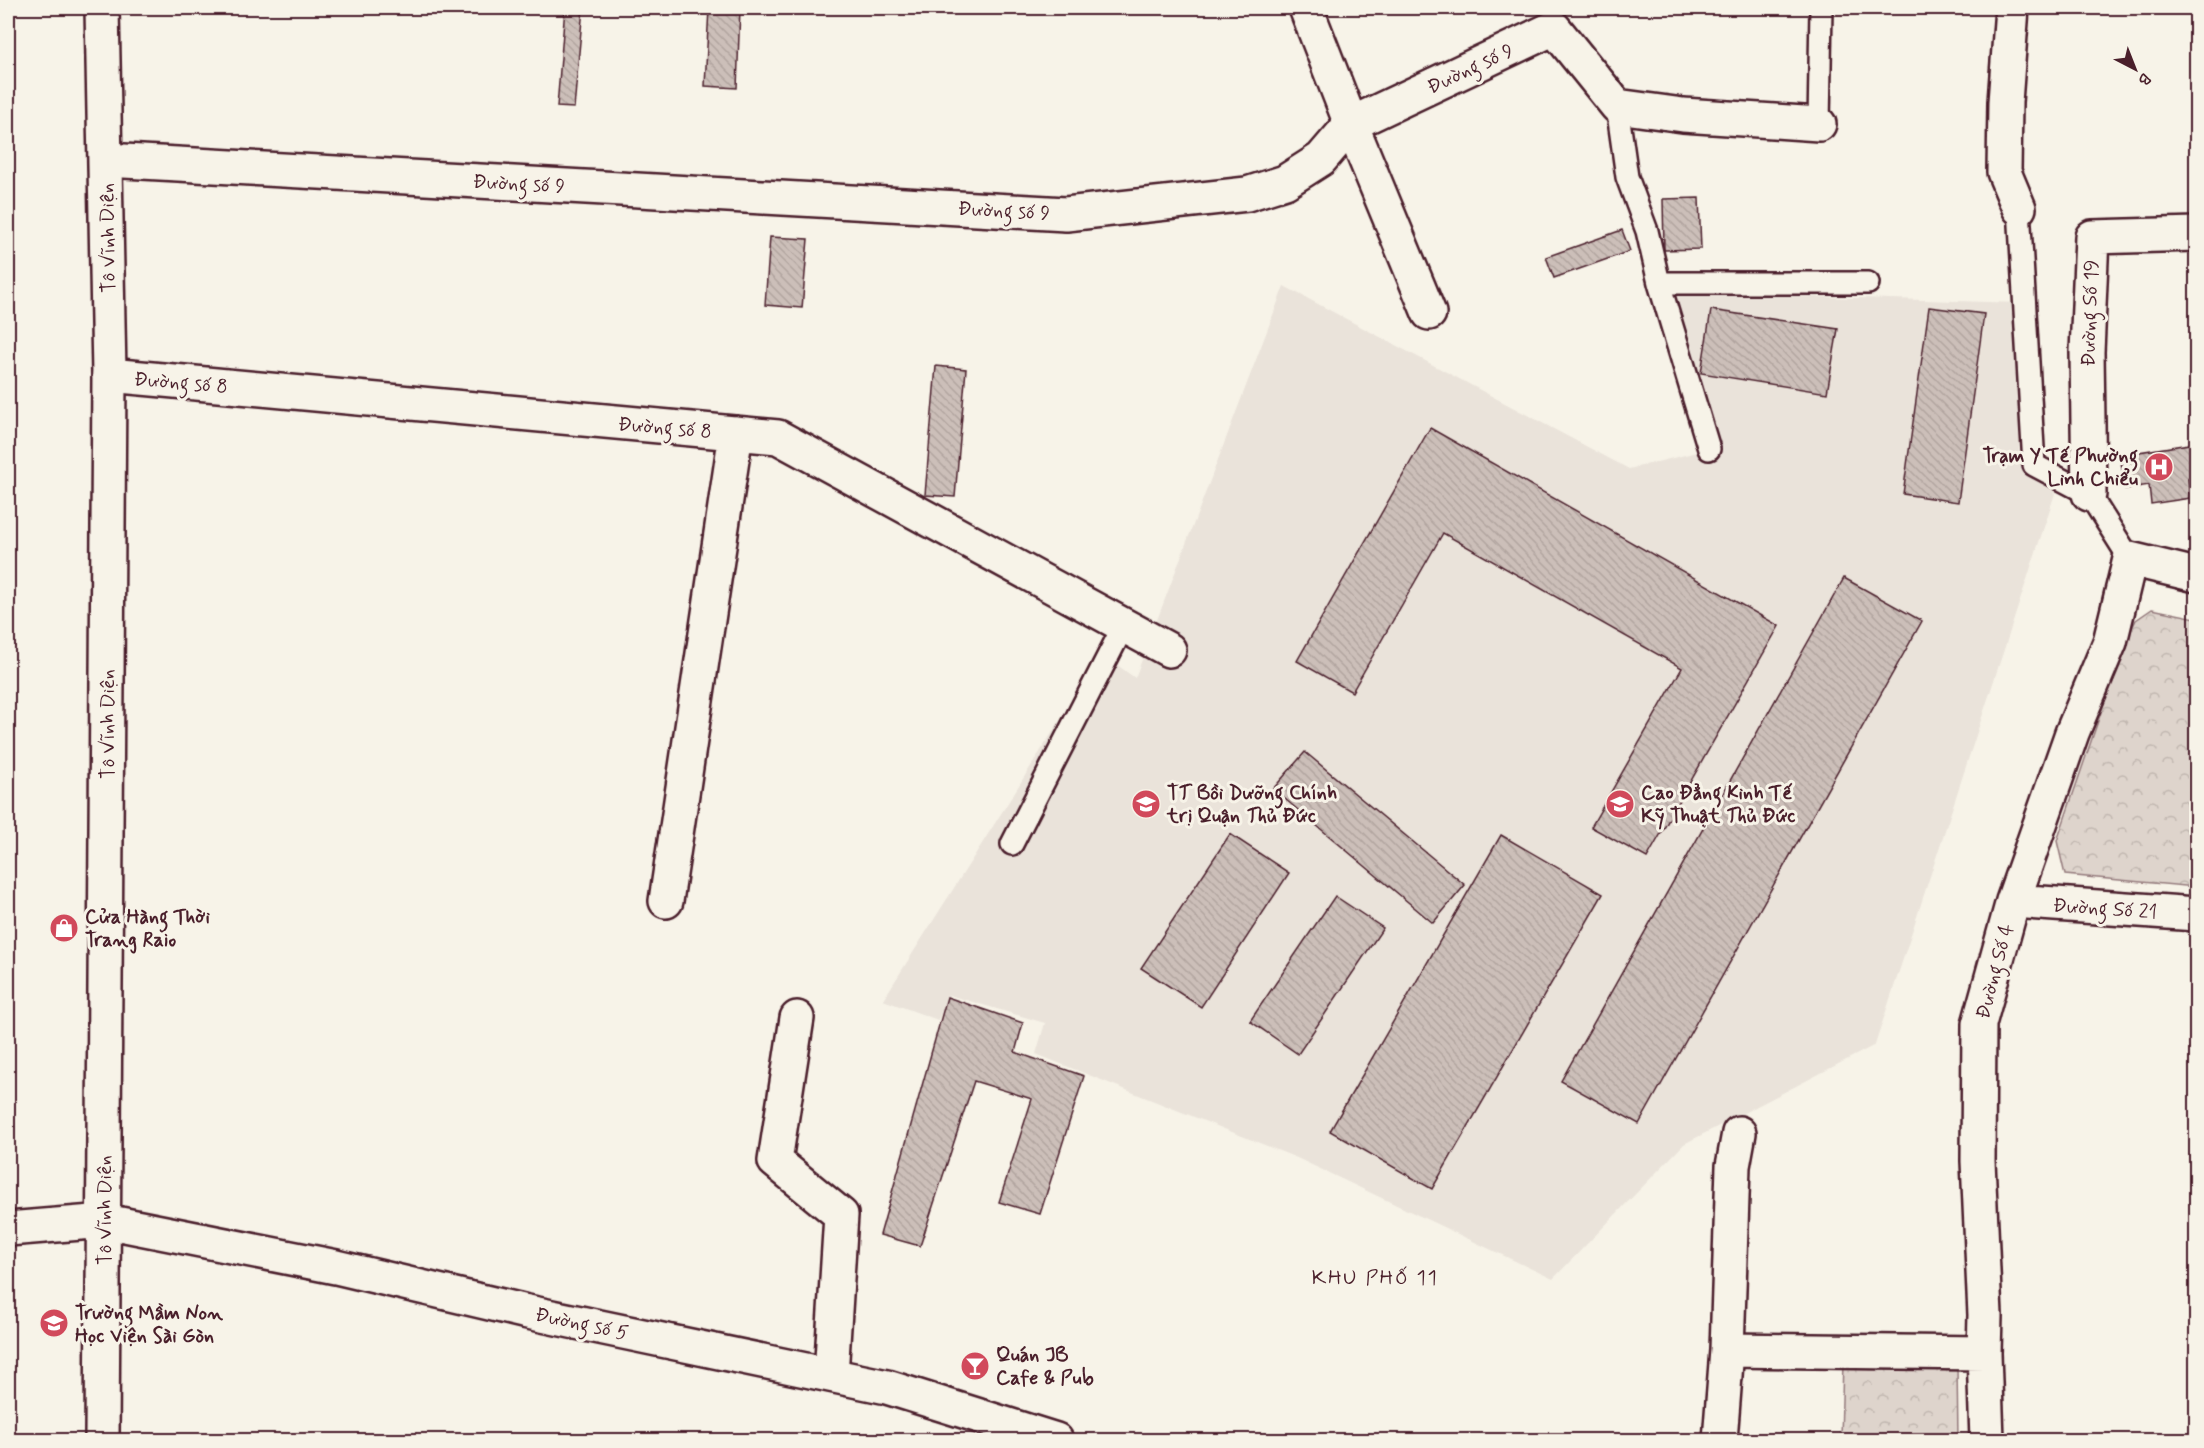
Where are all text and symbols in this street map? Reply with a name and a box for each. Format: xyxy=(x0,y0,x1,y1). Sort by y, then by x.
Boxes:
street label: Đường số 9 xyxy=(1423,38,1519,103)
north arrow xyxy=(2105,39,2165,99)
text: B xyxy=(2133,68,2155,90)
street label: Đường số 9 xyxy=(472,169,566,202)
street label: Tô Vĩnh Diện xyxy=(94,183,123,293)
street label: Đường số 9 xyxy=(957,196,1051,229)
street label: Đường Số 19 xyxy=(2075,259,2108,367)
street label: Đường số 8 xyxy=(133,366,229,403)
street label: Đường số 8 xyxy=(617,411,713,448)
place label: Trạm Y Tế Phường Linh Chiểu xyxy=(1982,443,2138,493)
hospital icon: Trạm Y Tế Phường Linh Chiểu xyxy=(2143,451,2175,483)
street label: Tô Vĩnh Diện xyxy=(95,669,122,779)
place label: TT Bồi Dưỡng Chính trị Quận Thủ Đức xyxy=(1166,780,1337,830)
place label: Cao Đẳng Kinh Tế Kỹ Thuật Thủ Đức xyxy=(1641,780,1795,830)
school or university icon: TT Bồi Dưỡng Chính trị Quận Thủ Đức xyxy=(1130,788,1162,820)
school or university icon: Cao Đẳng Kinh Tế Kỹ Thuật Thủ Đức xyxy=(1604,788,1636,820)
street label: Đường Số 21 xyxy=(2052,892,2158,929)
place label: Cửa Hàng Thời Trang Raio xyxy=(85,904,210,954)
shop icon: Cửa Hàng Thời Trang Raio xyxy=(48,912,80,944)
street label: Đường Số 4 xyxy=(1970,920,2023,1023)
street label: Tô Vĩnh Diện xyxy=(92,1155,119,1265)
district label: KHU PHỐ 11 xyxy=(1312,1264,1438,1292)
place label: Trường Mầm Non Học Viện Sài Gòn xyxy=(75,1300,223,1350)
street label: Đường số 5 xyxy=(532,1301,631,1349)
school or university icon: Trường Mầm Non Học Viện Sài Gòn xyxy=(38,1307,70,1339)
place label: Quán JB Cafe & Pub xyxy=(996,1342,1094,1392)
bar icon: Quán JB Cafe & Pub xyxy=(959,1350,991,1382)

